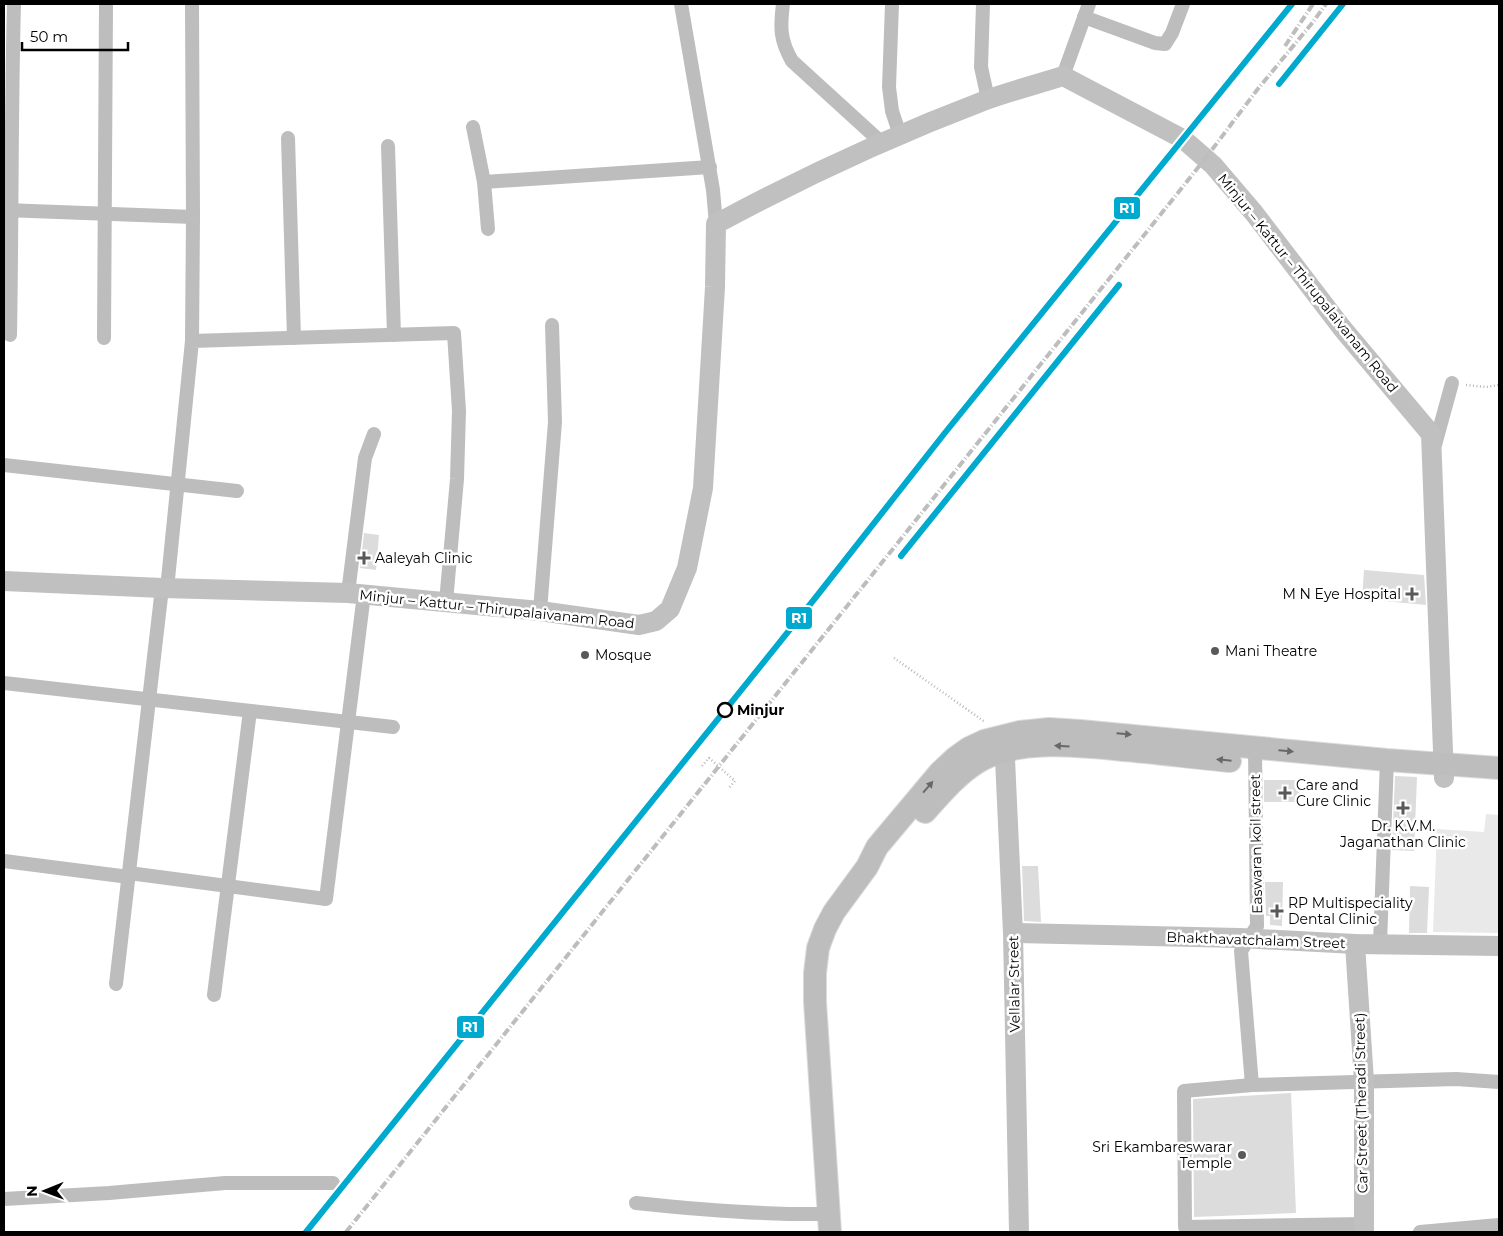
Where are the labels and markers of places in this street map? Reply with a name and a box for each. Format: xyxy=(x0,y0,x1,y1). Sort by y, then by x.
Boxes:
place label: Aaleyah Clinic xyxy=(375,549,473,567)
marker: Aaleyah Clinic xyxy=(357,551,371,565)
place label: M N Eye Hospital xyxy=(1282,585,1401,603)
marker: M N Eye Hospital xyxy=(1405,587,1419,601)
place label: Mani Theatre xyxy=(1225,642,1317,660)
marker: Mani Theatre xyxy=(1209,645,1221,657)
place label: Mosque xyxy=(595,646,651,664)
marker: Mosque xyxy=(579,649,591,661)
place label: Minjur xyxy=(737,701,784,719)
marker: Minjur xyxy=(717,702,733,718)
place label: Care and Cure Clinic xyxy=(1296,776,1371,810)
marker: Care and Cure Clinic xyxy=(1278,786,1292,800)
marker: Dr. K.V.M. Jaganathan Clinic xyxy=(1396,801,1410,815)
place label: Dr. K.V.M. Jaganathan Clinic xyxy=(1339,817,1466,851)
place label: RP Multispeciality Dental Clinic xyxy=(1288,894,1413,928)
marker: RP Multispeciality Dental Clinic xyxy=(1270,904,1284,918)
place label: Sri Ekambareswarar Temple xyxy=(1092,1138,1232,1172)
marker: Sri Ekambareswarar Temple xyxy=(1236,1149,1248,1161)

